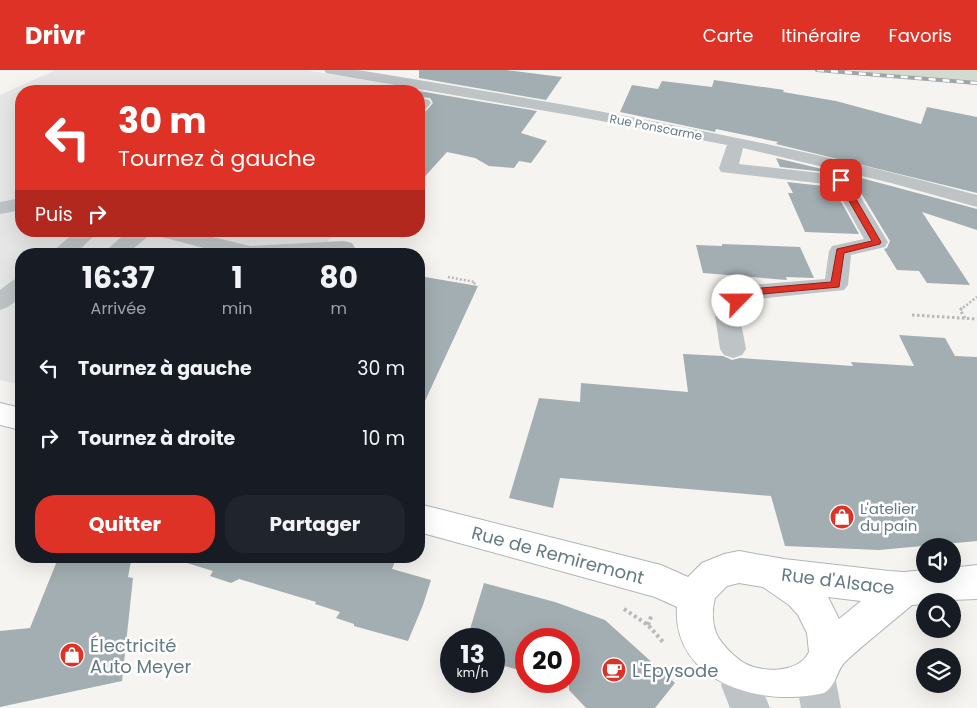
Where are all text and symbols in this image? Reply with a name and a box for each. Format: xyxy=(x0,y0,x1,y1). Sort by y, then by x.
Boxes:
text: Drivr xyxy=(25,19,85,52)
text: Carte xyxy=(703,23,753,48)
text: Itinéraire xyxy=(781,23,861,48)
text: Favoris xyxy=(889,23,952,48)
text: 30 m xyxy=(118,96,206,145)
icon: left xyxy=(35,105,100,170)
street label: Rue Ponscarme xyxy=(608,110,704,144)
text: Tournez à gauche xyxy=(118,143,316,174)
pin xyxy=(820,159,862,201)
icon: arrive xyxy=(827,166,855,194)
icon: right xyxy=(83,200,111,228)
text: Puis xyxy=(35,201,73,228)
text: 16:37 xyxy=(82,256,155,299)
text: 1 xyxy=(231,256,243,299)
text: 80 xyxy=(319,256,358,299)
position arrow xyxy=(711,274,763,326)
text: Arrivée xyxy=(91,297,146,320)
text: min xyxy=(222,297,252,320)
text: m xyxy=(330,297,347,320)
icon: left xyxy=(35,354,63,382)
text: Tournez à gauche xyxy=(78,355,252,382)
text: 30 m xyxy=(357,355,405,382)
icon: right xyxy=(35,424,63,452)
text: Tournez à droite xyxy=(78,425,235,452)
text: 10 m xyxy=(362,425,405,452)
button: Quitter xyxy=(35,495,215,553)
button: Partager xyxy=(225,495,405,553)
place label: L'atelier du pain xyxy=(860,498,917,536)
shop icon: L'atelier du pain xyxy=(829,504,855,530)
street label: Rue de Remiremont xyxy=(469,520,647,590)
map controls xyxy=(916,538,961,693)
button: sound xyxy=(916,538,961,583)
street label: Rue d'Alsace xyxy=(780,562,896,600)
button: search xyxy=(916,593,961,638)
speed limit sign: 20 xyxy=(515,628,580,693)
place label: Électricité Auto Meyer xyxy=(90,633,191,679)
text: 13 xyxy=(460,637,485,672)
shop icon: Électricité Auto Meyer xyxy=(59,642,85,668)
button: layers xyxy=(916,648,961,693)
cafe icon: L'Epysode xyxy=(601,657,627,683)
place label: L'Epysode xyxy=(632,658,718,683)
text: km/h xyxy=(457,664,488,681)

